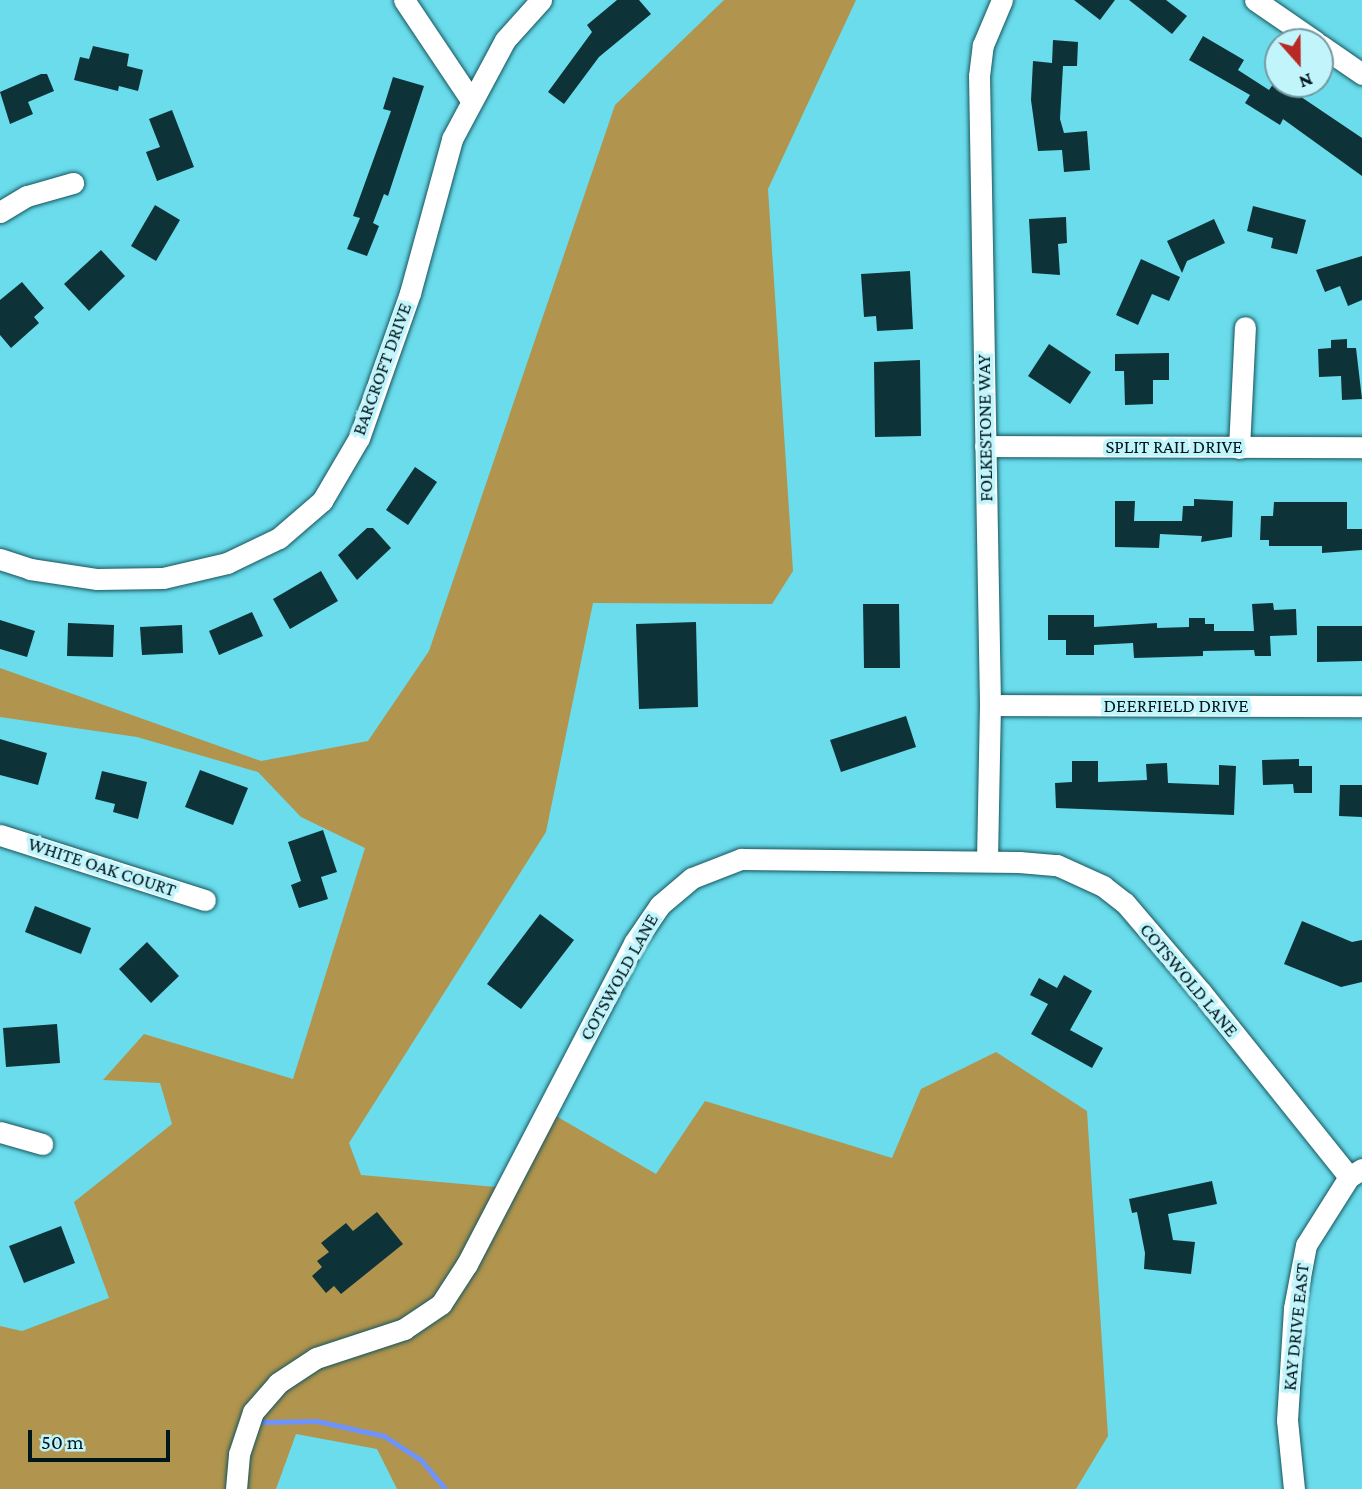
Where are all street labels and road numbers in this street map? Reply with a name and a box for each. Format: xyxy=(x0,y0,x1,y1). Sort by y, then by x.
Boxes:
street label: BARCROFT DRIVE xyxy=(347,300,417,438)
street label: FOLKESTONE WAY xyxy=(972,354,998,502)
street label: SPLIT RAIL DRIVE xyxy=(1105,436,1243,458)
street label: DEERFIELD DRIVE xyxy=(1103,695,1249,717)
street label: WHITE OAK COURT xyxy=(25,832,179,902)
street label: COTSWOLD LANE xyxy=(575,910,663,1044)
street label: COTSWOLD LANE xyxy=(1135,919,1243,1041)
street label: KAY DRIVE EAST xyxy=(1278,1262,1314,1392)

